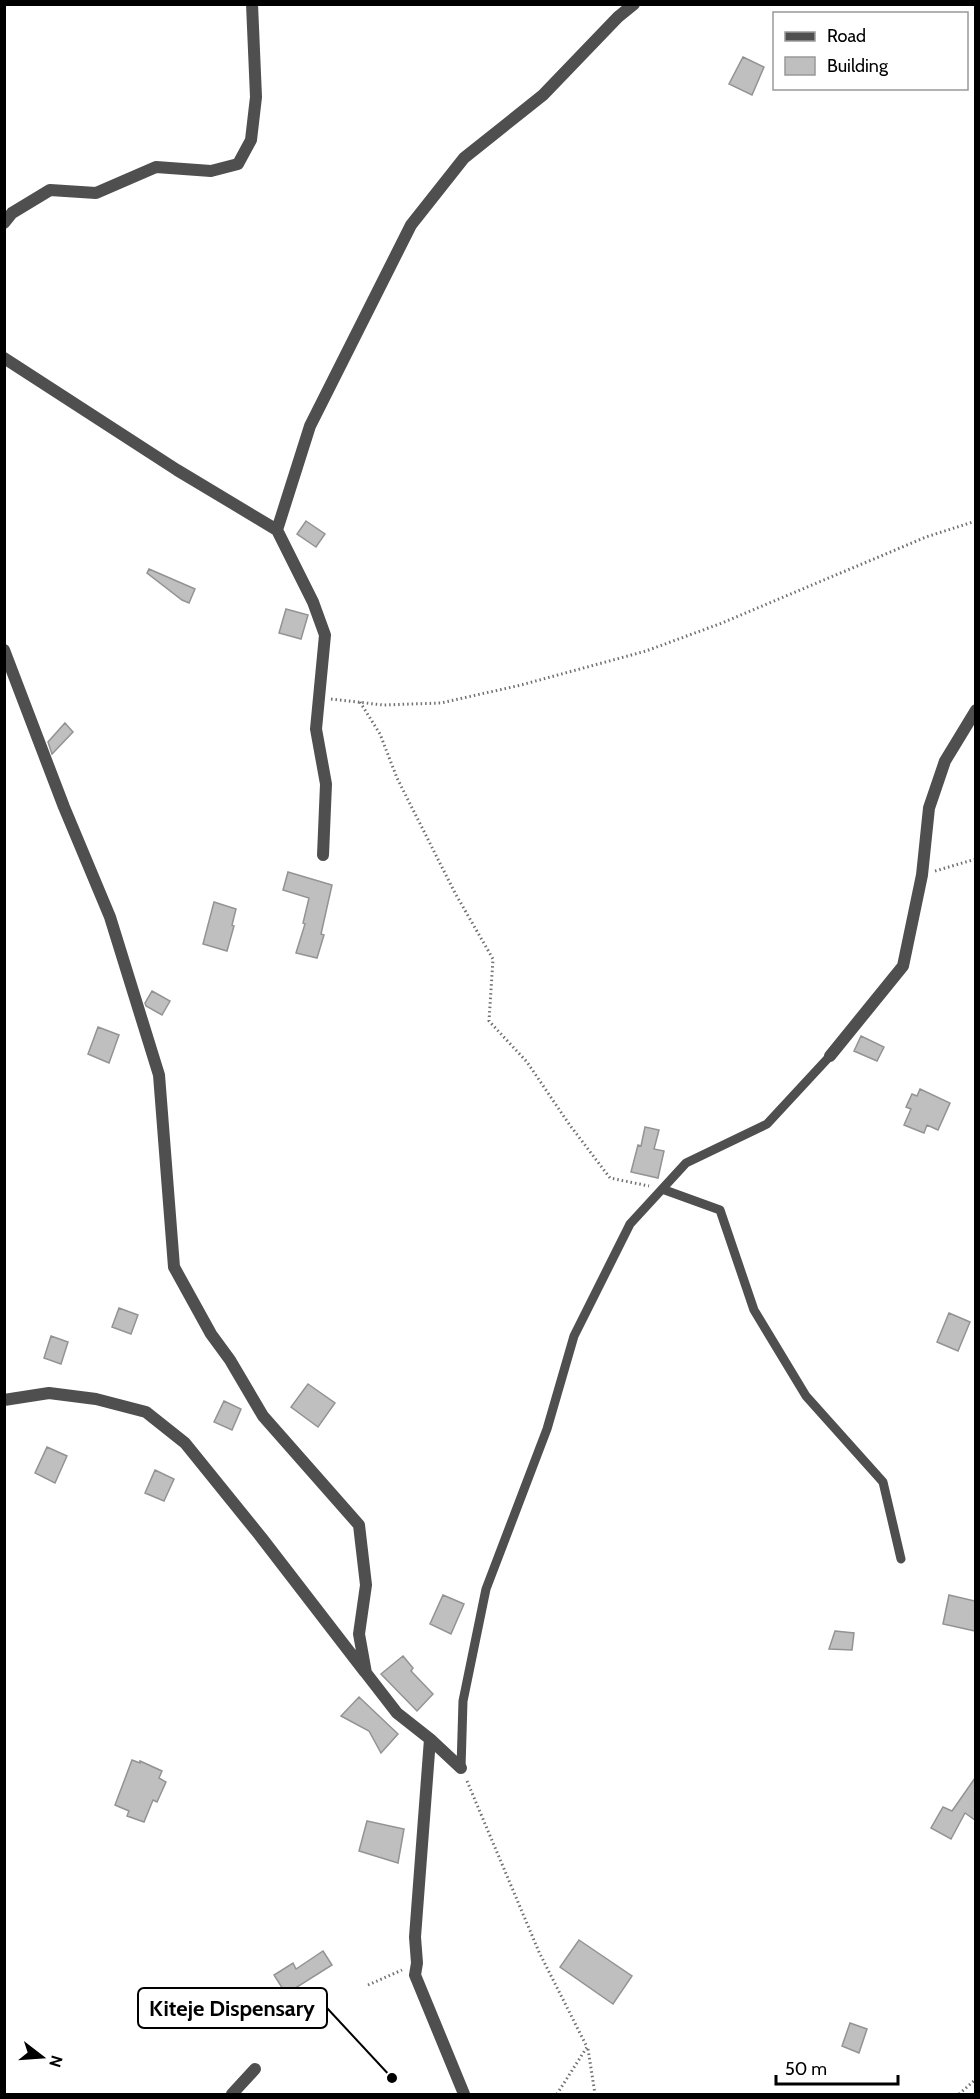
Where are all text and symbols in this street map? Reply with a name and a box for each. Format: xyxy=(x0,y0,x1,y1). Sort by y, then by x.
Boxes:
legend xyxy=(773,12,968,90)
text: Road xyxy=(827,25,866,47)
text: Building xyxy=(827,55,889,77)
callout: Kiteje Dispensary xyxy=(138,1988,327,2028)
text: Kiteje Dispensary xyxy=(149,1995,315,2022)
north arrow xyxy=(12,2027,72,2087)
scale bar xyxy=(776,2048,898,2086)
text: N xyxy=(45,2053,67,2069)
text: 50 m xyxy=(785,2058,827,2080)

